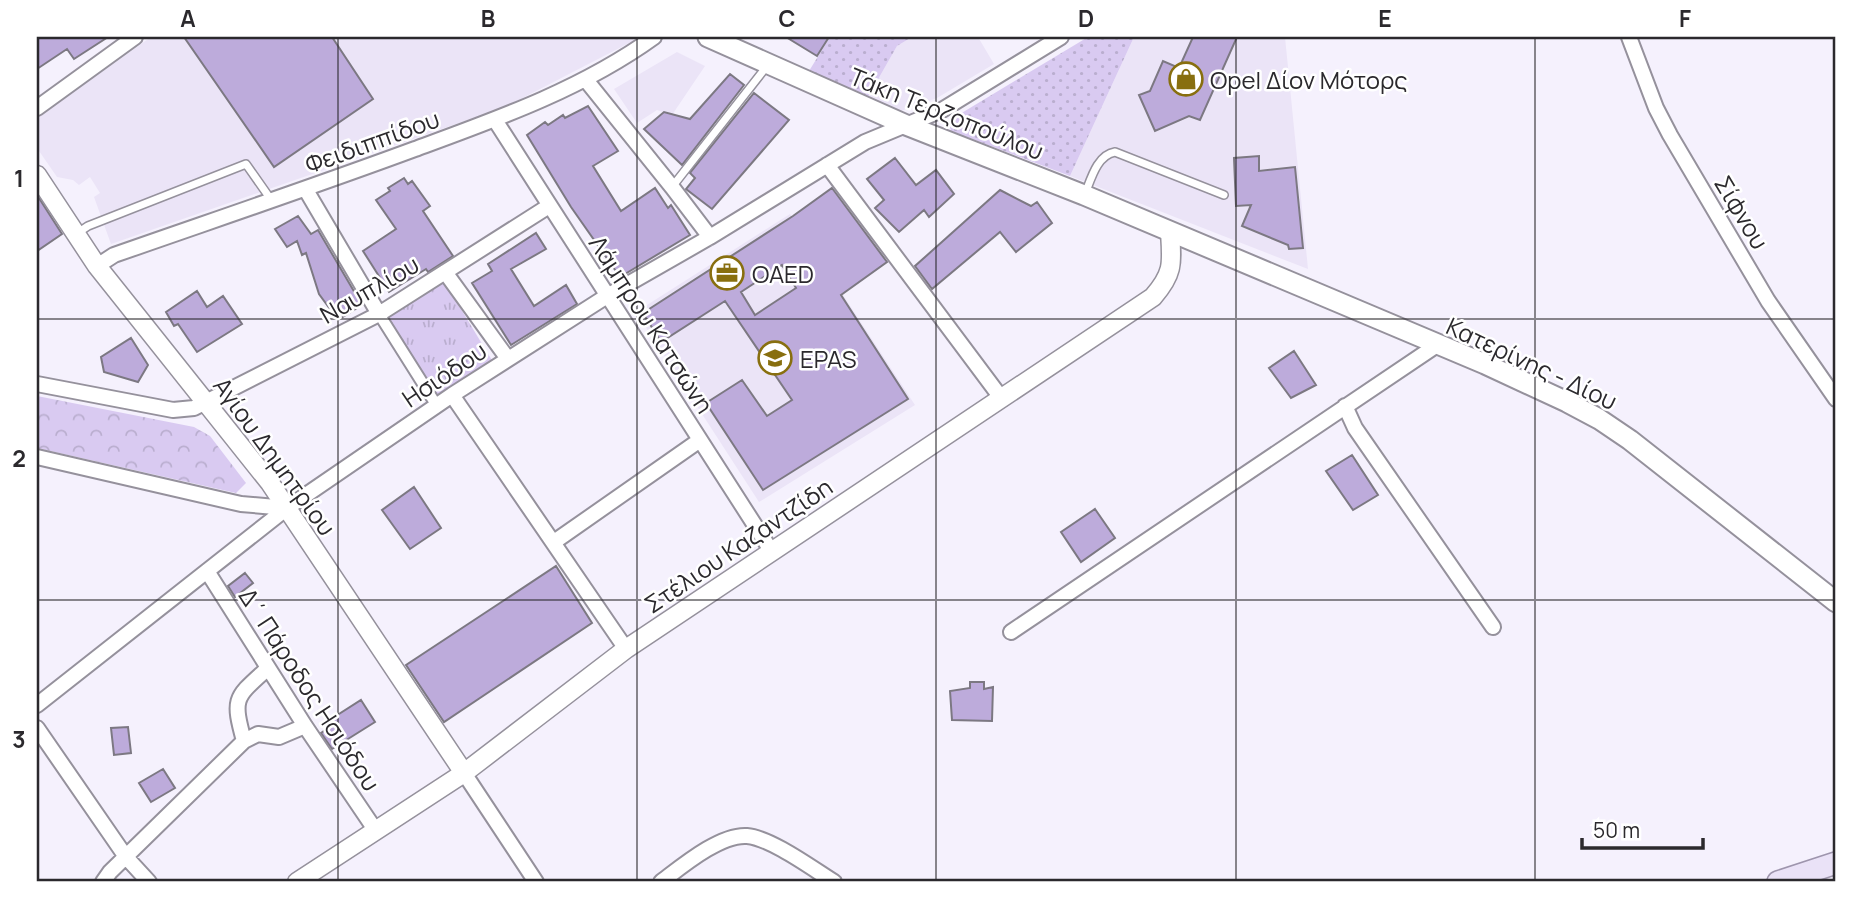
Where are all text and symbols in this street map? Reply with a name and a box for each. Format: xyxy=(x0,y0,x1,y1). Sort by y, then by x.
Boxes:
text: A xyxy=(180,2,196,34)
text: B xyxy=(481,2,495,34)
text: C xyxy=(779,2,796,34)
text: D xyxy=(1078,2,1094,34)
text: E xyxy=(1378,2,1392,34)
text: F xyxy=(1679,2,1691,34)
street label: Τάκη Τερζοπούλου xyxy=(845,59,1049,167)
shop icon: Opel Δίον Μότορς xyxy=(1167,60,1205,98)
place label: Opel Δίον Μότορς xyxy=(1210,63,1408,96)
street label: Φειδιππίδου xyxy=(300,101,444,181)
text: 1 xyxy=(14,162,24,194)
street label: Σίφνου xyxy=(1707,169,1777,255)
street label: Λάμπρου Κατσώνη xyxy=(582,229,722,419)
street label: Ναυπλίου xyxy=(313,247,425,331)
office icon: OAED xyxy=(708,254,746,292)
place label: OAED xyxy=(752,257,814,290)
street label: Κατερίνης - Δίου xyxy=(1441,309,1623,417)
street label: Ησιόδου xyxy=(395,334,493,414)
school or university icon: EPAS xyxy=(756,339,794,377)
place label: EPAS xyxy=(800,342,857,375)
street label: Αγίου Δημητρίου xyxy=(206,370,344,542)
text: 2 xyxy=(12,442,26,474)
street label: Στέλιου Καζαντζίδη xyxy=(637,470,839,620)
street label: Δ΄ Πάροδος Ησιόδου xyxy=(232,581,388,797)
text: 3 xyxy=(12,723,26,755)
scale bar xyxy=(1582,807,1703,851)
text: 50 m xyxy=(1593,816,1640,844)

